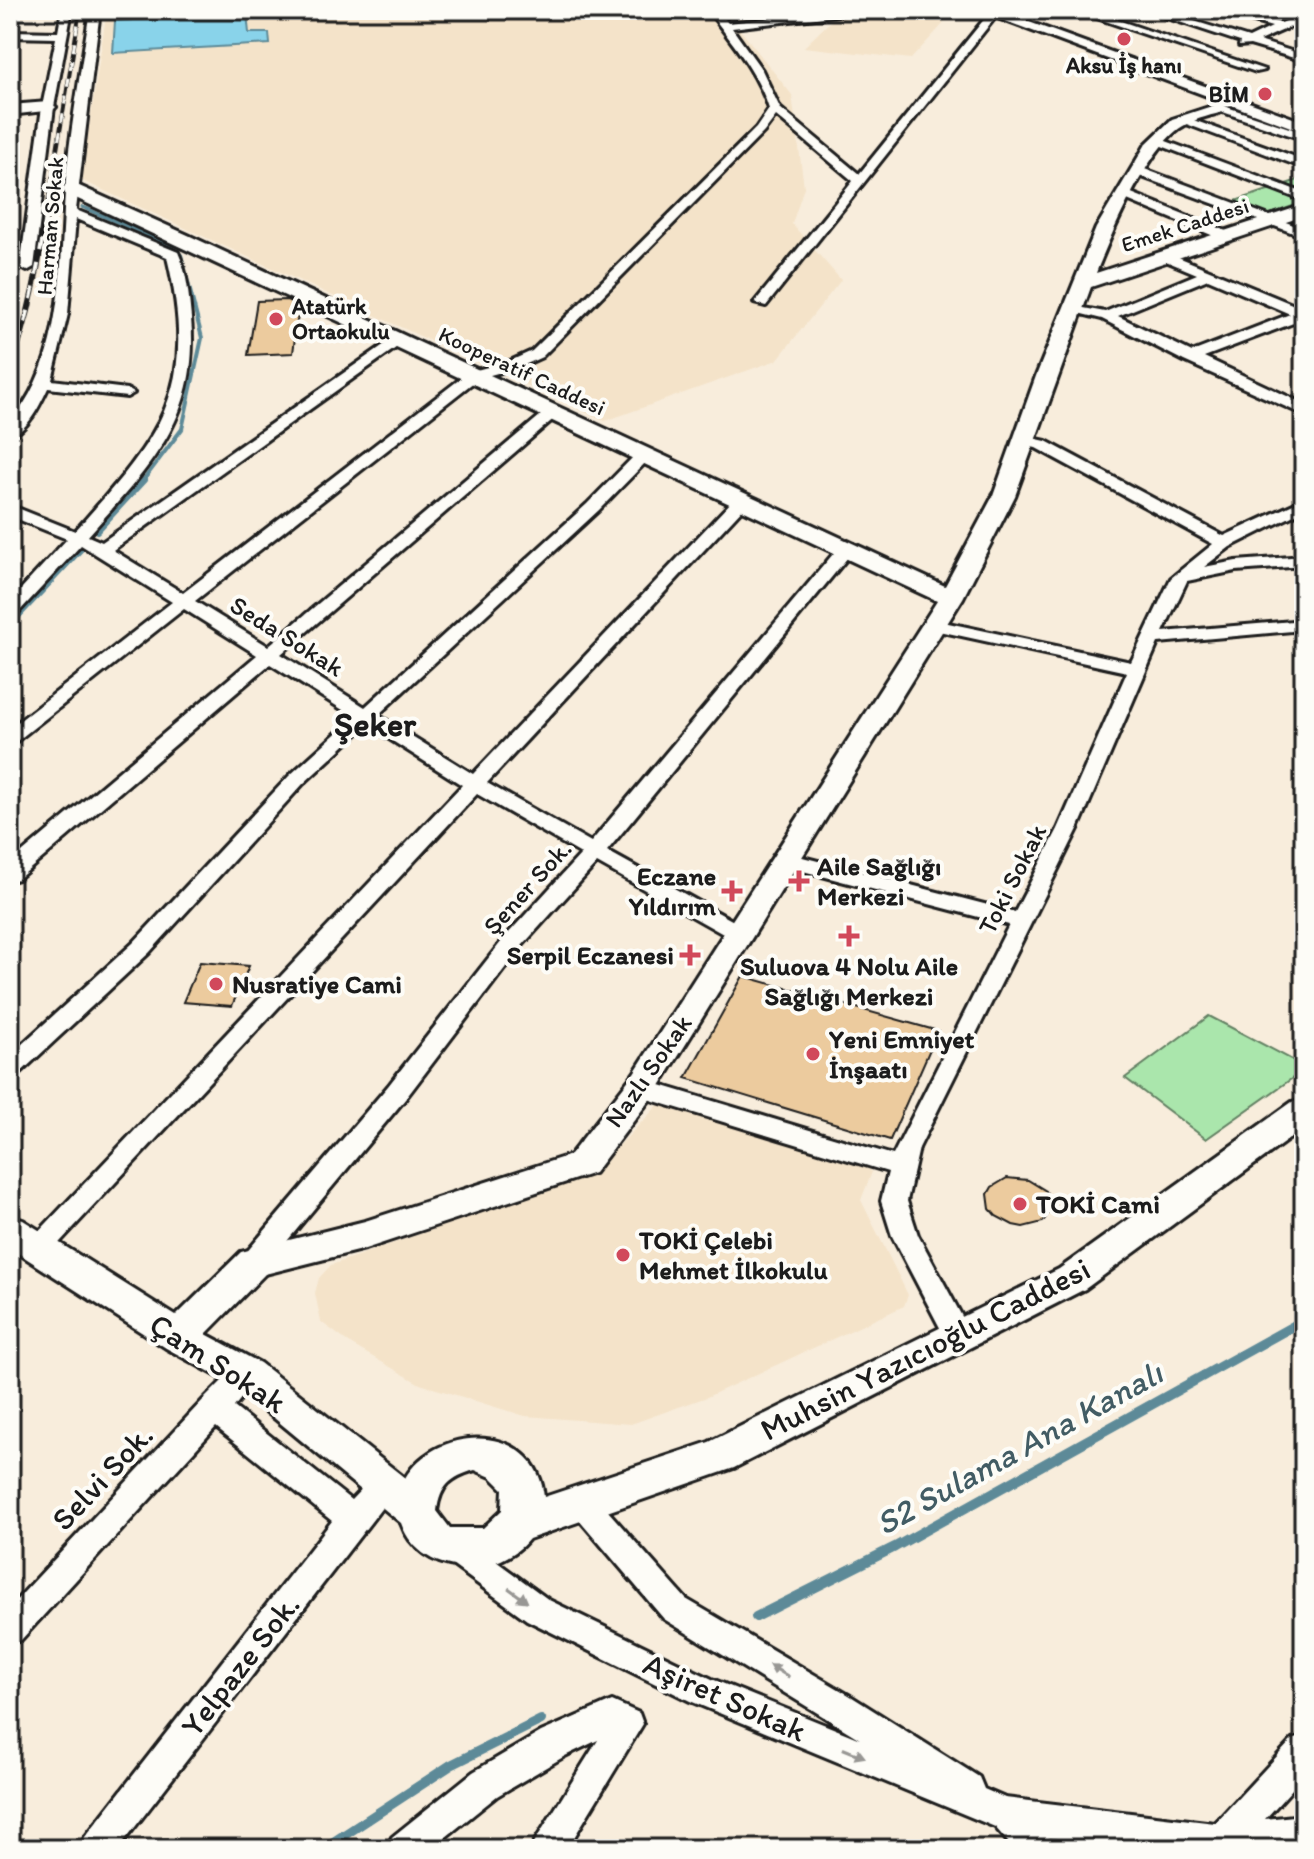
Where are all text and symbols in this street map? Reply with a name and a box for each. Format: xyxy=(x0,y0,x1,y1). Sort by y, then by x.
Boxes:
marker: Aksu İş hanı xyxy=(1115,30,1133,48)
place label: Aksu İş hanı xyxy=(1065,52,1182,79)
place label: BİM xyxy=(1209,81,1249,108)
marker: BİM xyxy=(1256,85,1274,103)
street label: Harman Sokak xyxy=(30,156,70,296)
street label: Emek Caddesi xyxy=(1118,192,1252,258)
place label: Atatürk Ortaokulu xyxy=(291,293,390,345)
marker: Atatürk Ortaokulu xyxy=(267,310,285,328)
street label: Kooperatif Caddesi xyxy=(434,321,610,421)
street label: Seda Sokak xyxy=(224,588,350,684)
district label: Şeker xyxy=(334,704,417,745)
street label: Toki Sokak xyxy=(971,818,1054,939)
street label: Şener Sok. xyxy=(476,833,578,941)
place label: Aile Sağlığı Merkezi xyxy=(816,850,941,912)
place label: Eczane Yıldırım xyxy=(628,860,716,922)
marker: Aile Sağlığı Merkezi xyxy=(788,870,810,892)
marker: Eczane Yıldırım xyxy=(723,882,741,900)
marker: Suluova 4 Nolu Aile Sağlığı Merkezi xyxy=(838,925,860,947)
place label: Serpil Eczanesi xyxy=(507,939,674,971)
marker: Serpil Eczanesi xyxy=(681,946,699,964)
place label: Suluova 4 Nolu Aile Sağlığı Merkezi xyxy=(740,950,958,1012)
place label: Nusratiye Cami xyxy=(232,968,402,1000)
marker: Nusratiye Cami xyxy=(207,975,225,993)
street label: Nazlı Sokak xyxy=(597,1008,699,1134)
place label: Yeni Emniyet İnşaatı xyxy=(828,1023,975,1085)
marker: Yeni Emniyet İnşaatı xyxy=(804,1045,822,1063)
place label: TOKİ Cami xyxy=(1035,1188,1160,1220)
marker: TOKİ Cami xyxy=(1011,1195,1029,1213)
place label: TOKİ Çelebi Mehmet İlkokulu xyxy=(638,1224,828,1286)
marker: TOKİ Çelebi Mehmet İlkokulu xyxy=(614,1246,632,1264)
street label: Muhsin Yazıcıoğlu Caddesi xyxy=(754,1249,1096,1449)
street label: Çam Sokak xyxy=(143,1305,294,1421)
water label: S2 Sulama Ana Kanalı xyxy=(868,1351,1171,1544)
street label: Selvi Sok. xyxy=(43,1416,161,1538)
street label: Yelpaze Sok. xyxy=(173,1586,307,1744)
one-way arrow xyxy=(507,1587,528,1602)
street label: Aşiret Sokak xyxy=(638,1644,813,1750)
one-way arrow xyxy=(768,1664,790,1678)
one-way arrow xyxy=(842,1747,866,1760)

